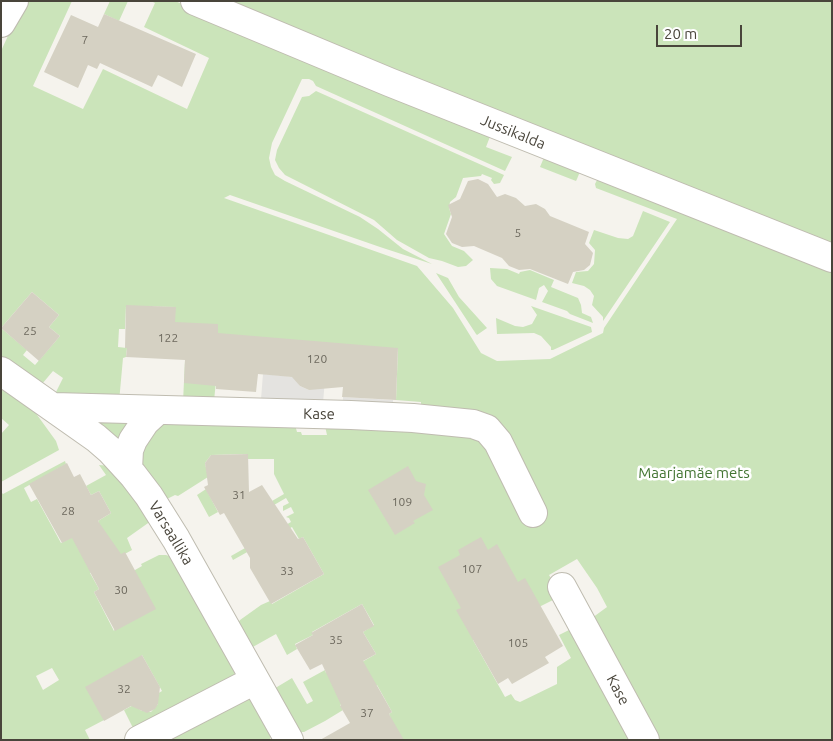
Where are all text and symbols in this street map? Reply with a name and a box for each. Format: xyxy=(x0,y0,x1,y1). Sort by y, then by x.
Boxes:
scale bar xyxy=(658,15,744,47)
text: 20 m xyxy=(664,25,697,42)
house number: 7 xyxy=(82,33,88,47)
street label: Jussikalda xyxy=(478,111,548,153)
house number: 5 xyxy=(515,226,521,240)
house number: 25 xyxy=(23,324,37,338)
house number: 122 xyxy=(158,331,178,345)
house number: 120 xyxy=(307,352,327,366)
street label: Kase xyxy=(303,405,335,423)
park label: Maarjamäe mets xyxy=(638,464,750,482)
house number: 31 xyxy=(232,488,246,502)
house number: 109 xyxy=(392,495,412,509)
street label: Varsaallika xyxy=(145,498,197,568)
house number: 28 xyxy=(61,504,75,518)
house number: 107 xyxy=(462,562,482,576)
house number: 33 xyxy=(280,564,294,578)
house number: 30 xyxy=(114,583,128,597)
house number: 35 xyxy=(329,633,343,647)
house number: 105 xyxy=(508,636,528,650)
street label: Kase xyxy=(603,672,633,708)
house number: 32 xyxy=(117,682,131,696)
house number: 37 xyxy=(360,706,374,720)

